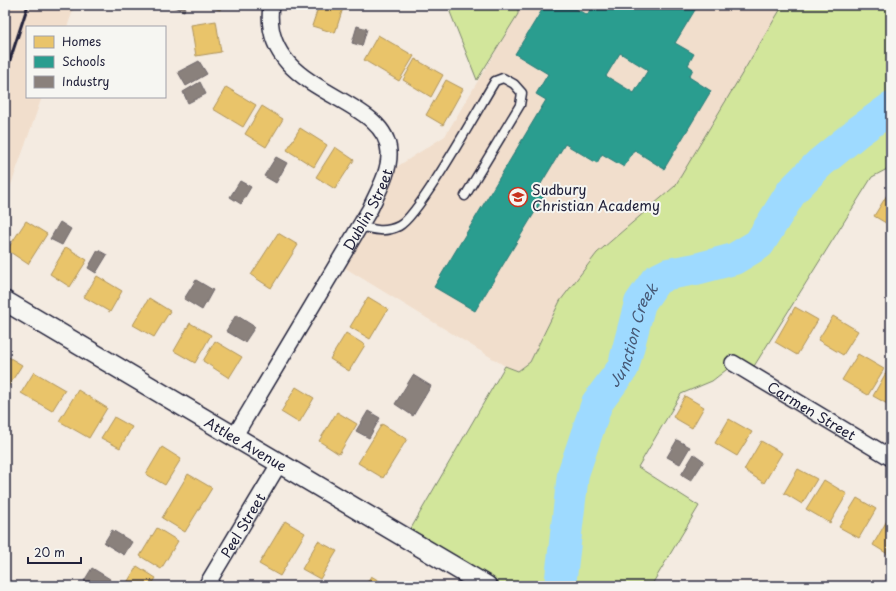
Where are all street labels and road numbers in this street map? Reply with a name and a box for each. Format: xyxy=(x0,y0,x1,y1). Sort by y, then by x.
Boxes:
street label: Dublin Street xyxy=(337,166,397,254)
street label: Carmen Street xyxy=(764,376,860,445)
street label: Attlee Avenue xyxy=(201,411,291,476)
street label: Peel Street xyxy=(215,489,270,561)

